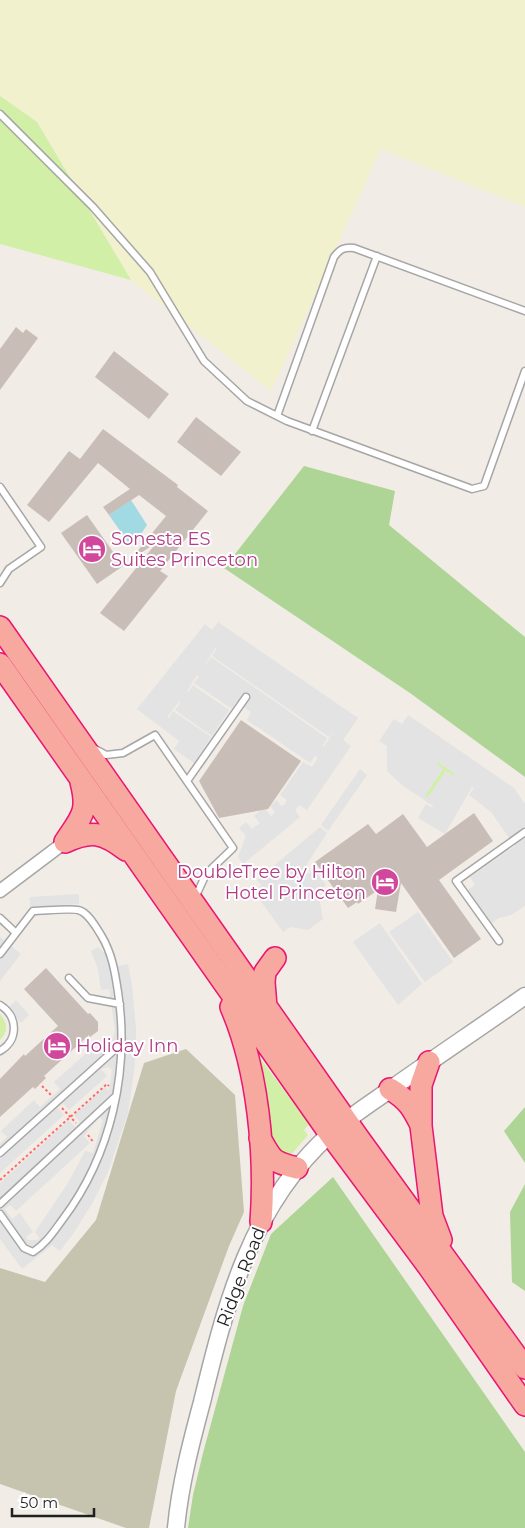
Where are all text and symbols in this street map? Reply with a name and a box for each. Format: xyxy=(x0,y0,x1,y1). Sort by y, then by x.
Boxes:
place label: Sonesta ES Suites Princeton xyxy=(111,528,258,571)
hotel icon: Sonesta ES Suites Princeton xyxy=(77,534,107,564)
place label: DoubleTree by Hilton Hotel Princeton xyxy=(177,861,366,904)
hotel icon: DoubleTree by Hilton Hotel Princeton xyxy=(370,867,400,897)
hotel icon: Holiday Inn xyxy=(42,1031,72,1061)
place label: Holiday Inn xyxy=(76,1035,178,1057)
street label: Ridge Road xyxy=(212,1224,270,1330)
scale bar xyxy=(12,1486,95,1518)
text: 50 m xyxy=(20,1493,58,1512)

